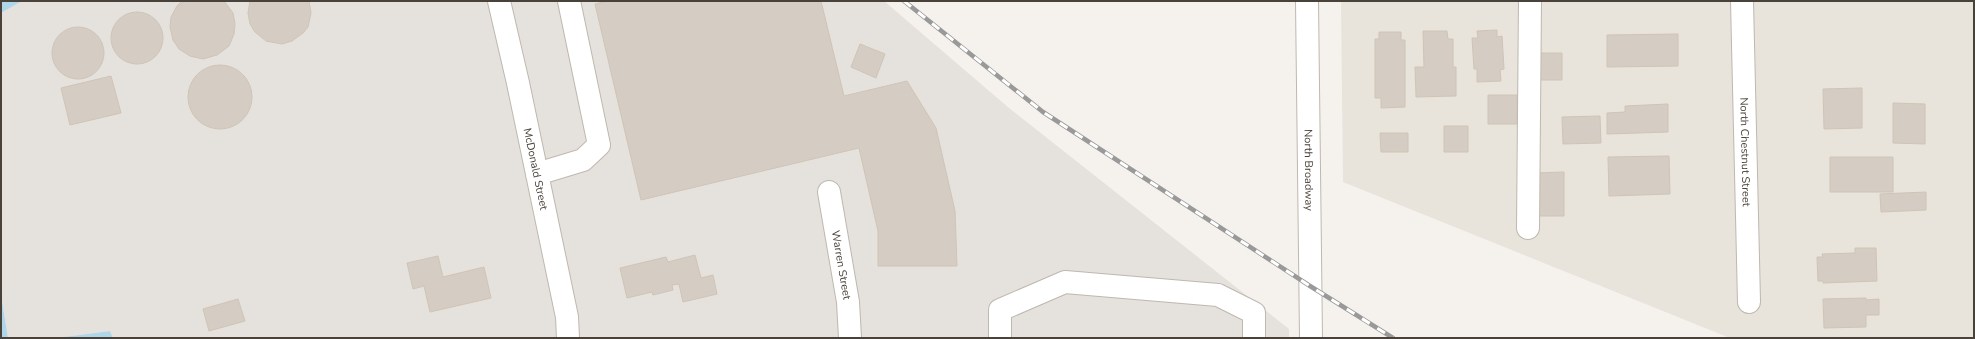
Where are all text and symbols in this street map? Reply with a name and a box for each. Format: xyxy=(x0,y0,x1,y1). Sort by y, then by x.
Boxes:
street label: North Chestnut Street xyxy=(1737,97,1754,207)
street label: McDonald Street xyxy=(520,127,552,211)
street label: North Broadway xyxy=(1301,129,1317,211)
street label: Warren Street xyxy=(828,229,855,301)

